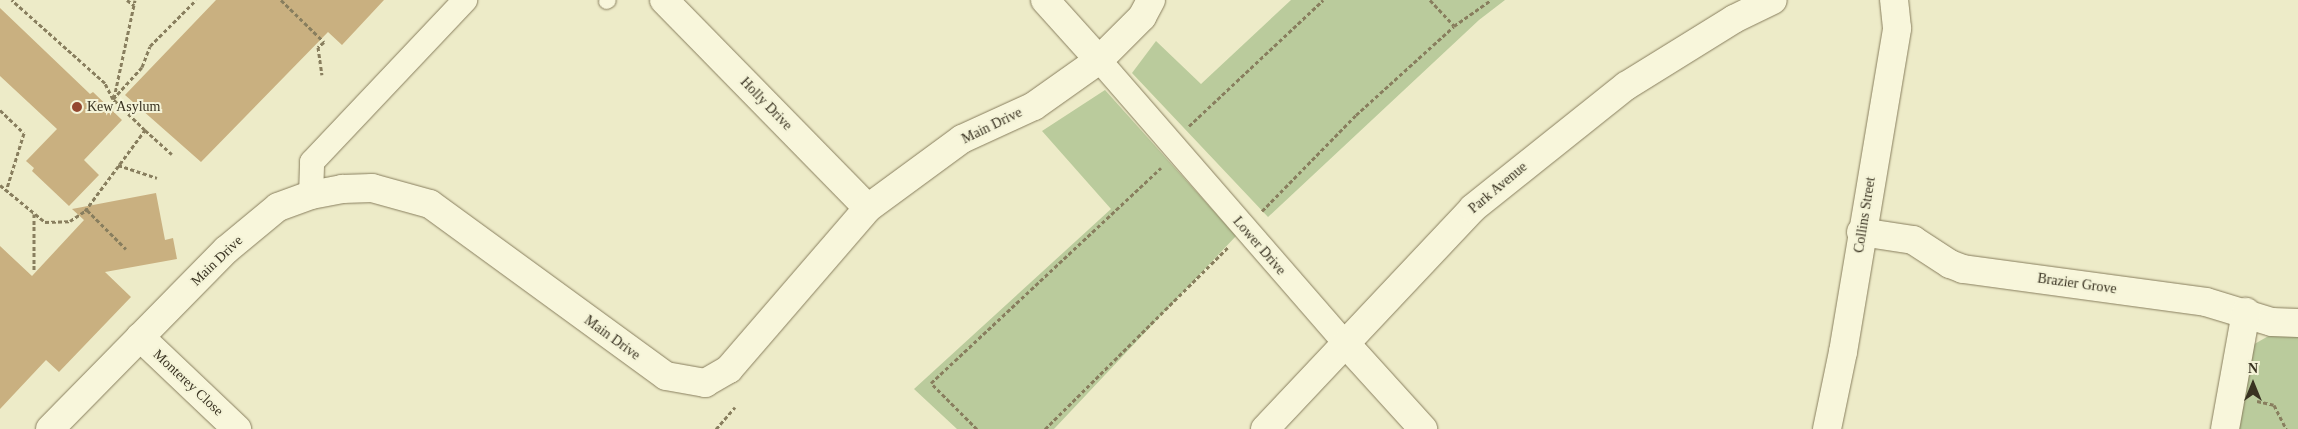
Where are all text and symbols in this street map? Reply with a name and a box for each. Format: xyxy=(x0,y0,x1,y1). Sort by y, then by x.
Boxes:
street label: Holly Drive xyxy=(737,74,795,134)
place label: Kew Asylum xyxy=(87,99,161,115)
marker: Kew Asylum xyxy=(71,101,83,113)
street label: Main Drive xyxy=(959,104,1025,148)
street label: Park Avenue xyxy=(1465,159,1531,217)
street label: Collins Street xyxy=(1851,176,1879,254)
street label: Lower Drive xyxy=(1229,213,1289,279)
street label: Main Drive xyxy=(188,232,246,290)
street label: Brazier Grove xyxy=(2036,270,2118,298)
street label: Main Drive xyxy=(581,312,643,364)
street label: Monterey Close xyxy=(149,346,227,420)
north arrow xyxy=(2228,359,2278,409)
text: N xyxy=(2248,361,2258,376)

